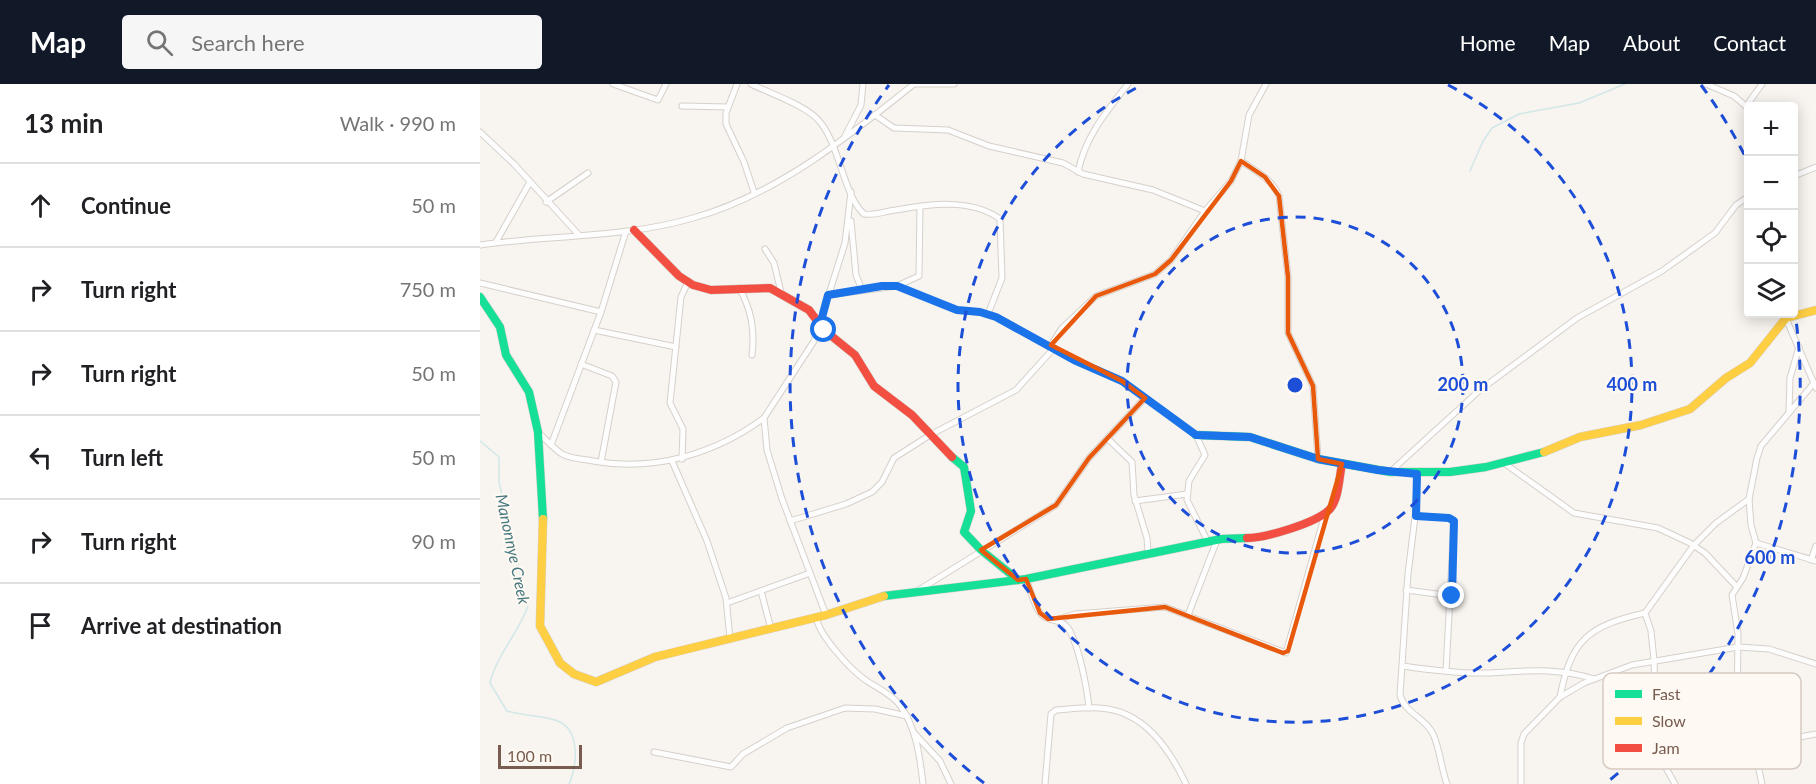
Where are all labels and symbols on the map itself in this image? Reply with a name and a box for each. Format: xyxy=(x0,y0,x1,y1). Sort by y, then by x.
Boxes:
route start xyxy=(810,316,836,342)
text: 200 m xyxy=(1438,373,1488,395)
text: 400 m xyxy=(1607,373,1657,395)
centre of rings xyxy=(1285,375,1305,395)
water label: Manonnye Creek xyxy=(493,492,535,606)
text: 600 m xyxy=(1745,546,1795,568)
route end xyxy=(1438,582,1464,608)
legend xyxy=(1603,673,1801,769)
text: Fast xyxy=(1652,684,1681,703)
text: Slow xyxy=(1652,711,1686,730)
text: Jam xyxy=(1652,738,1680,757)
scale bar xyxy=(498,742,582,770)

